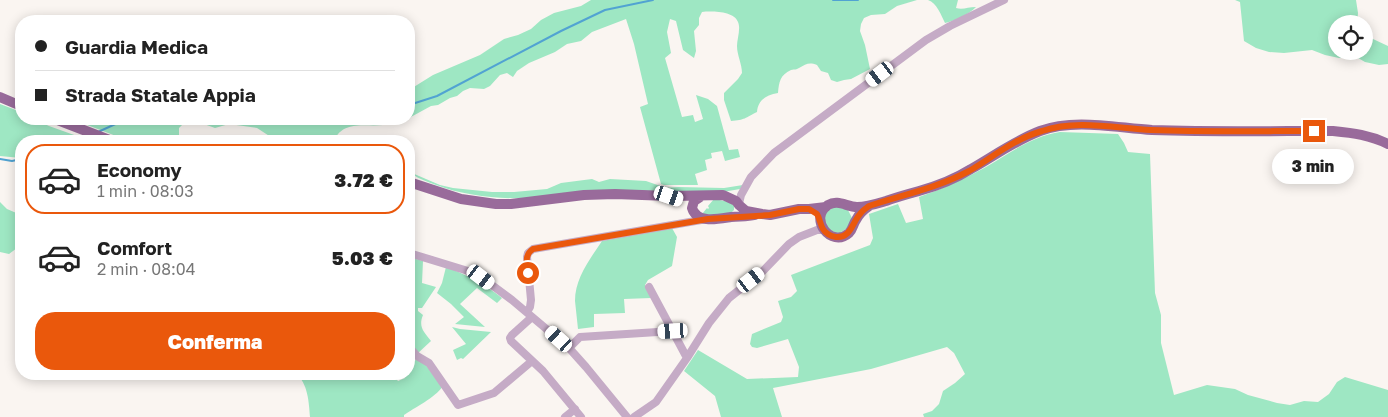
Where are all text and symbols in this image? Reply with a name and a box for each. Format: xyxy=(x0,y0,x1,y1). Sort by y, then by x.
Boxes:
map controls xyxy=(1328,15,1373,60)
button: locate xyxy=(1328,15,1373,60)
text: Guardia Medica xyxy=(65,35,208,58)
car xyxy=(863,59,896,89)
text: Strada Statale Appia xyxy=(65,83,256,106)
route end xyxy=(1303,120,1325,142)
callout: 3 min xyxy=(1273,148,1355,184)
text: 3 min xyxy=(1292,156,1334,176)
icon: car xyxy=(37,157,82,202)
text: Economy xyxy=(97,158,182,181)
text: 3.72 € xyxy=(334,168,393,191)
text: 1 min · 08:03 xyxy=(97,181,194,201)
car xyxy=(652,184,685,208)
icon: car xyxy=(37,235,82,280)
text: Comfort xyxy=(97,236,172,259)
text: 5.03 € xyxy=(332,246,393,269)
text: 2 min · 08:04 xyxy=(97,259,196,279)
car xyxy=(464,262,497,292)
route start xyxy=(517,262,539,284)
car xyxy=(734,265,767,295)
button: Conferma xyxy=(35,312,395,370)
car xyxy=(542,323,575,355)
car xyxy=(657,323,688,339)

